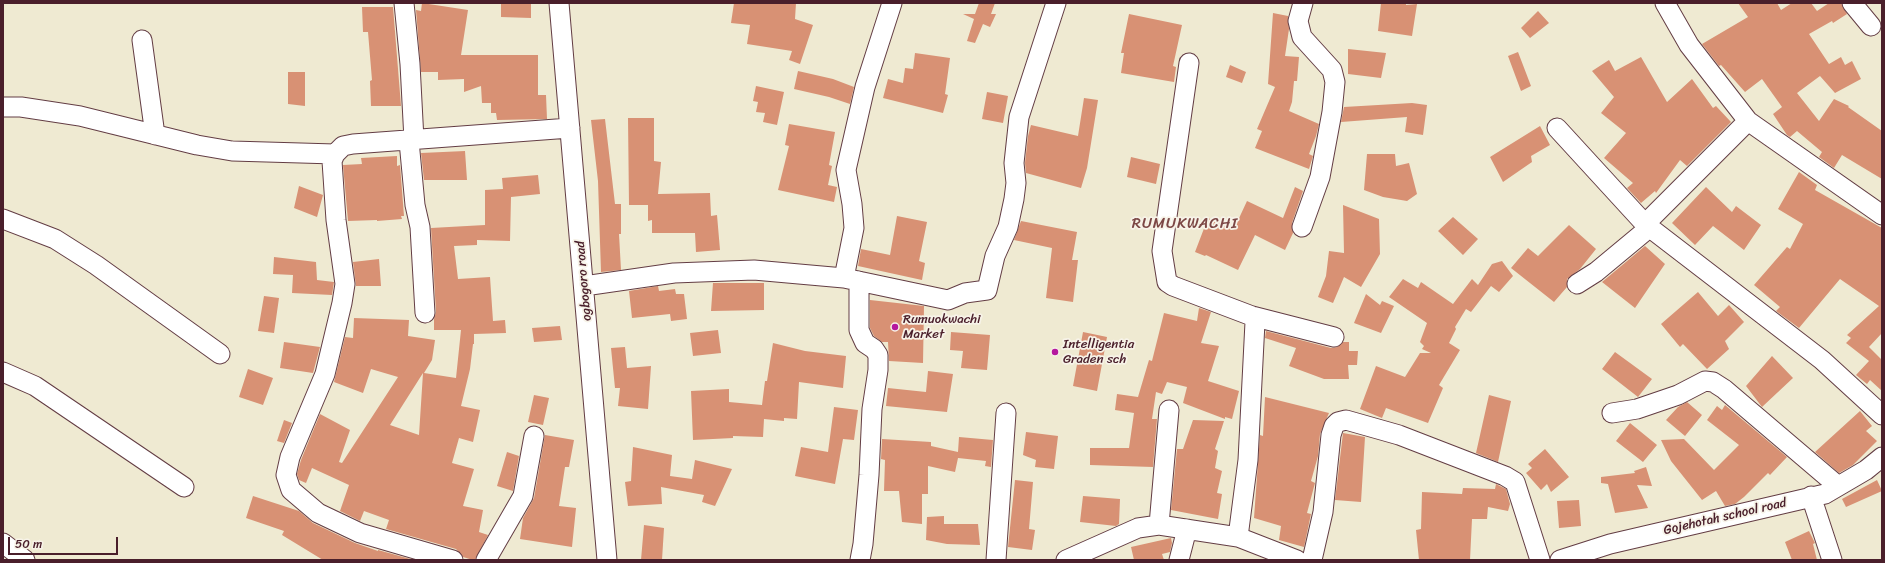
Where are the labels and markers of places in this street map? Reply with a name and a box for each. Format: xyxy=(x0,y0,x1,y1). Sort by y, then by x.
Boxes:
place label: Rumuokwachi Market xyxy=(903,312,981,343)
marker: Rumuokwachi Market xyxy=(890,322,900,332)
place label: Intelligentia Graden sch xyxy=(1063,337,1134,368)
marker: Intelligentia Graden sch xyxy=(1050,347,1060,357)

